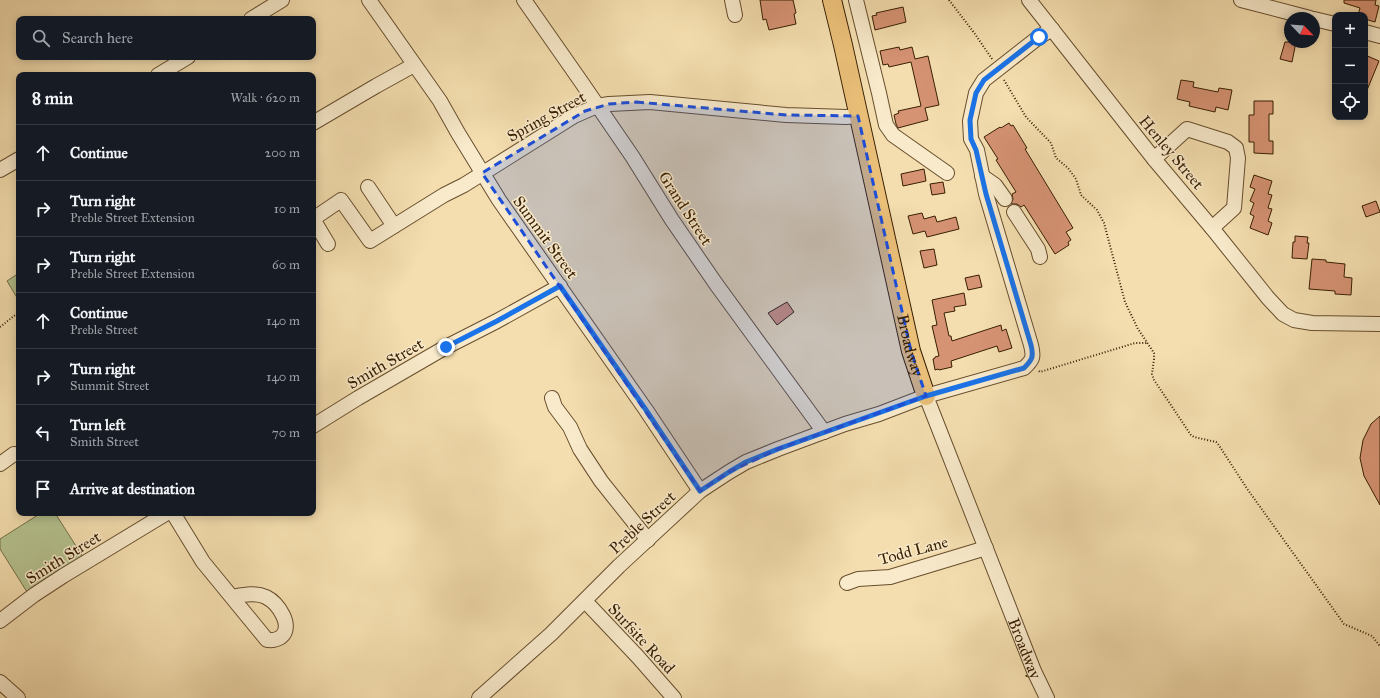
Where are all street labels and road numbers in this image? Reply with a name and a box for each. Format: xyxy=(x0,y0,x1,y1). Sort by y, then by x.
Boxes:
street label: Spring Street xyxy=(504,87,590,147)
street label: Henley Street xyxy=(1135,112,1208,193)
street label: Grand Street xyxy=(655,168,717,249)
street label: Summit Street xyxy=(509,192,582,283)
street label: Broadway xyxy=(893,312,928,379)
street label: Smith Street xyxy=(344,334,427,393)
street label: Preble Street xyxy=(605,487,680,558)
street label: Smith Street xyxy=(22,527,105,588)
street label: Todd Lane xyxy=(876,532,950,569)
street label: Surfsite Road xyxy=(604,599,679,677)
street label: Broadway xyxy=(1004,615,1046,683)

